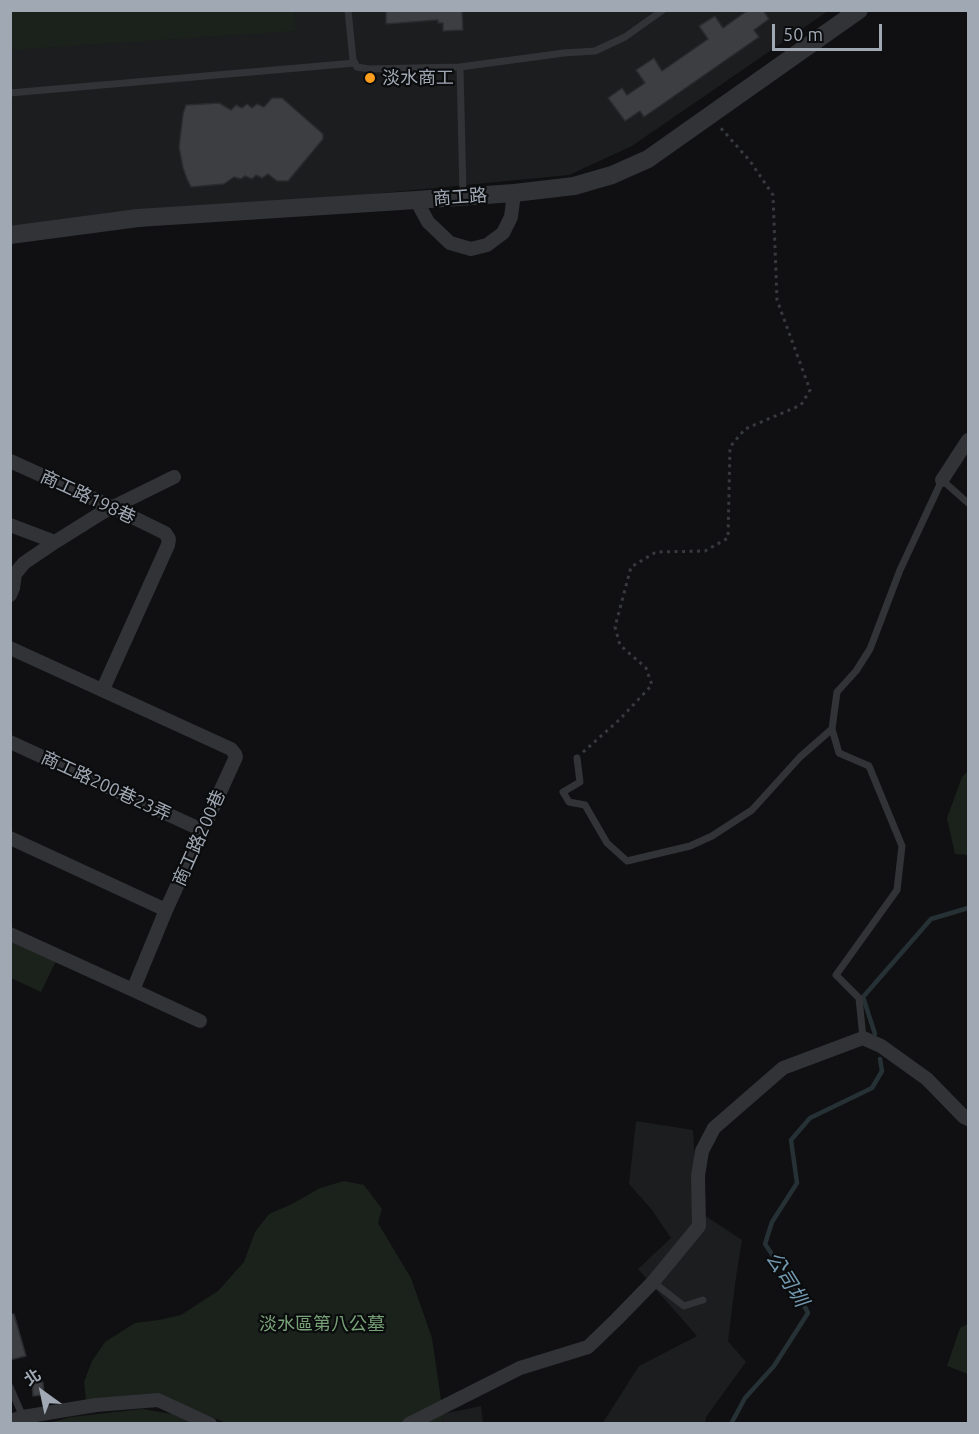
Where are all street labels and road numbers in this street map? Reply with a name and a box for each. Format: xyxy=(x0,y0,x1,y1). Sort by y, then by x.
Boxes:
street label: 商工路 xyxy=(432,184,488,210)
street label: 商工路198巷 xyxy=(37,466,139,528)
street label: 商工路200巷23弄 xyxy=(38,746,174,826)
street label: 商工路200巷 xyxy=(168,787,230,889)

